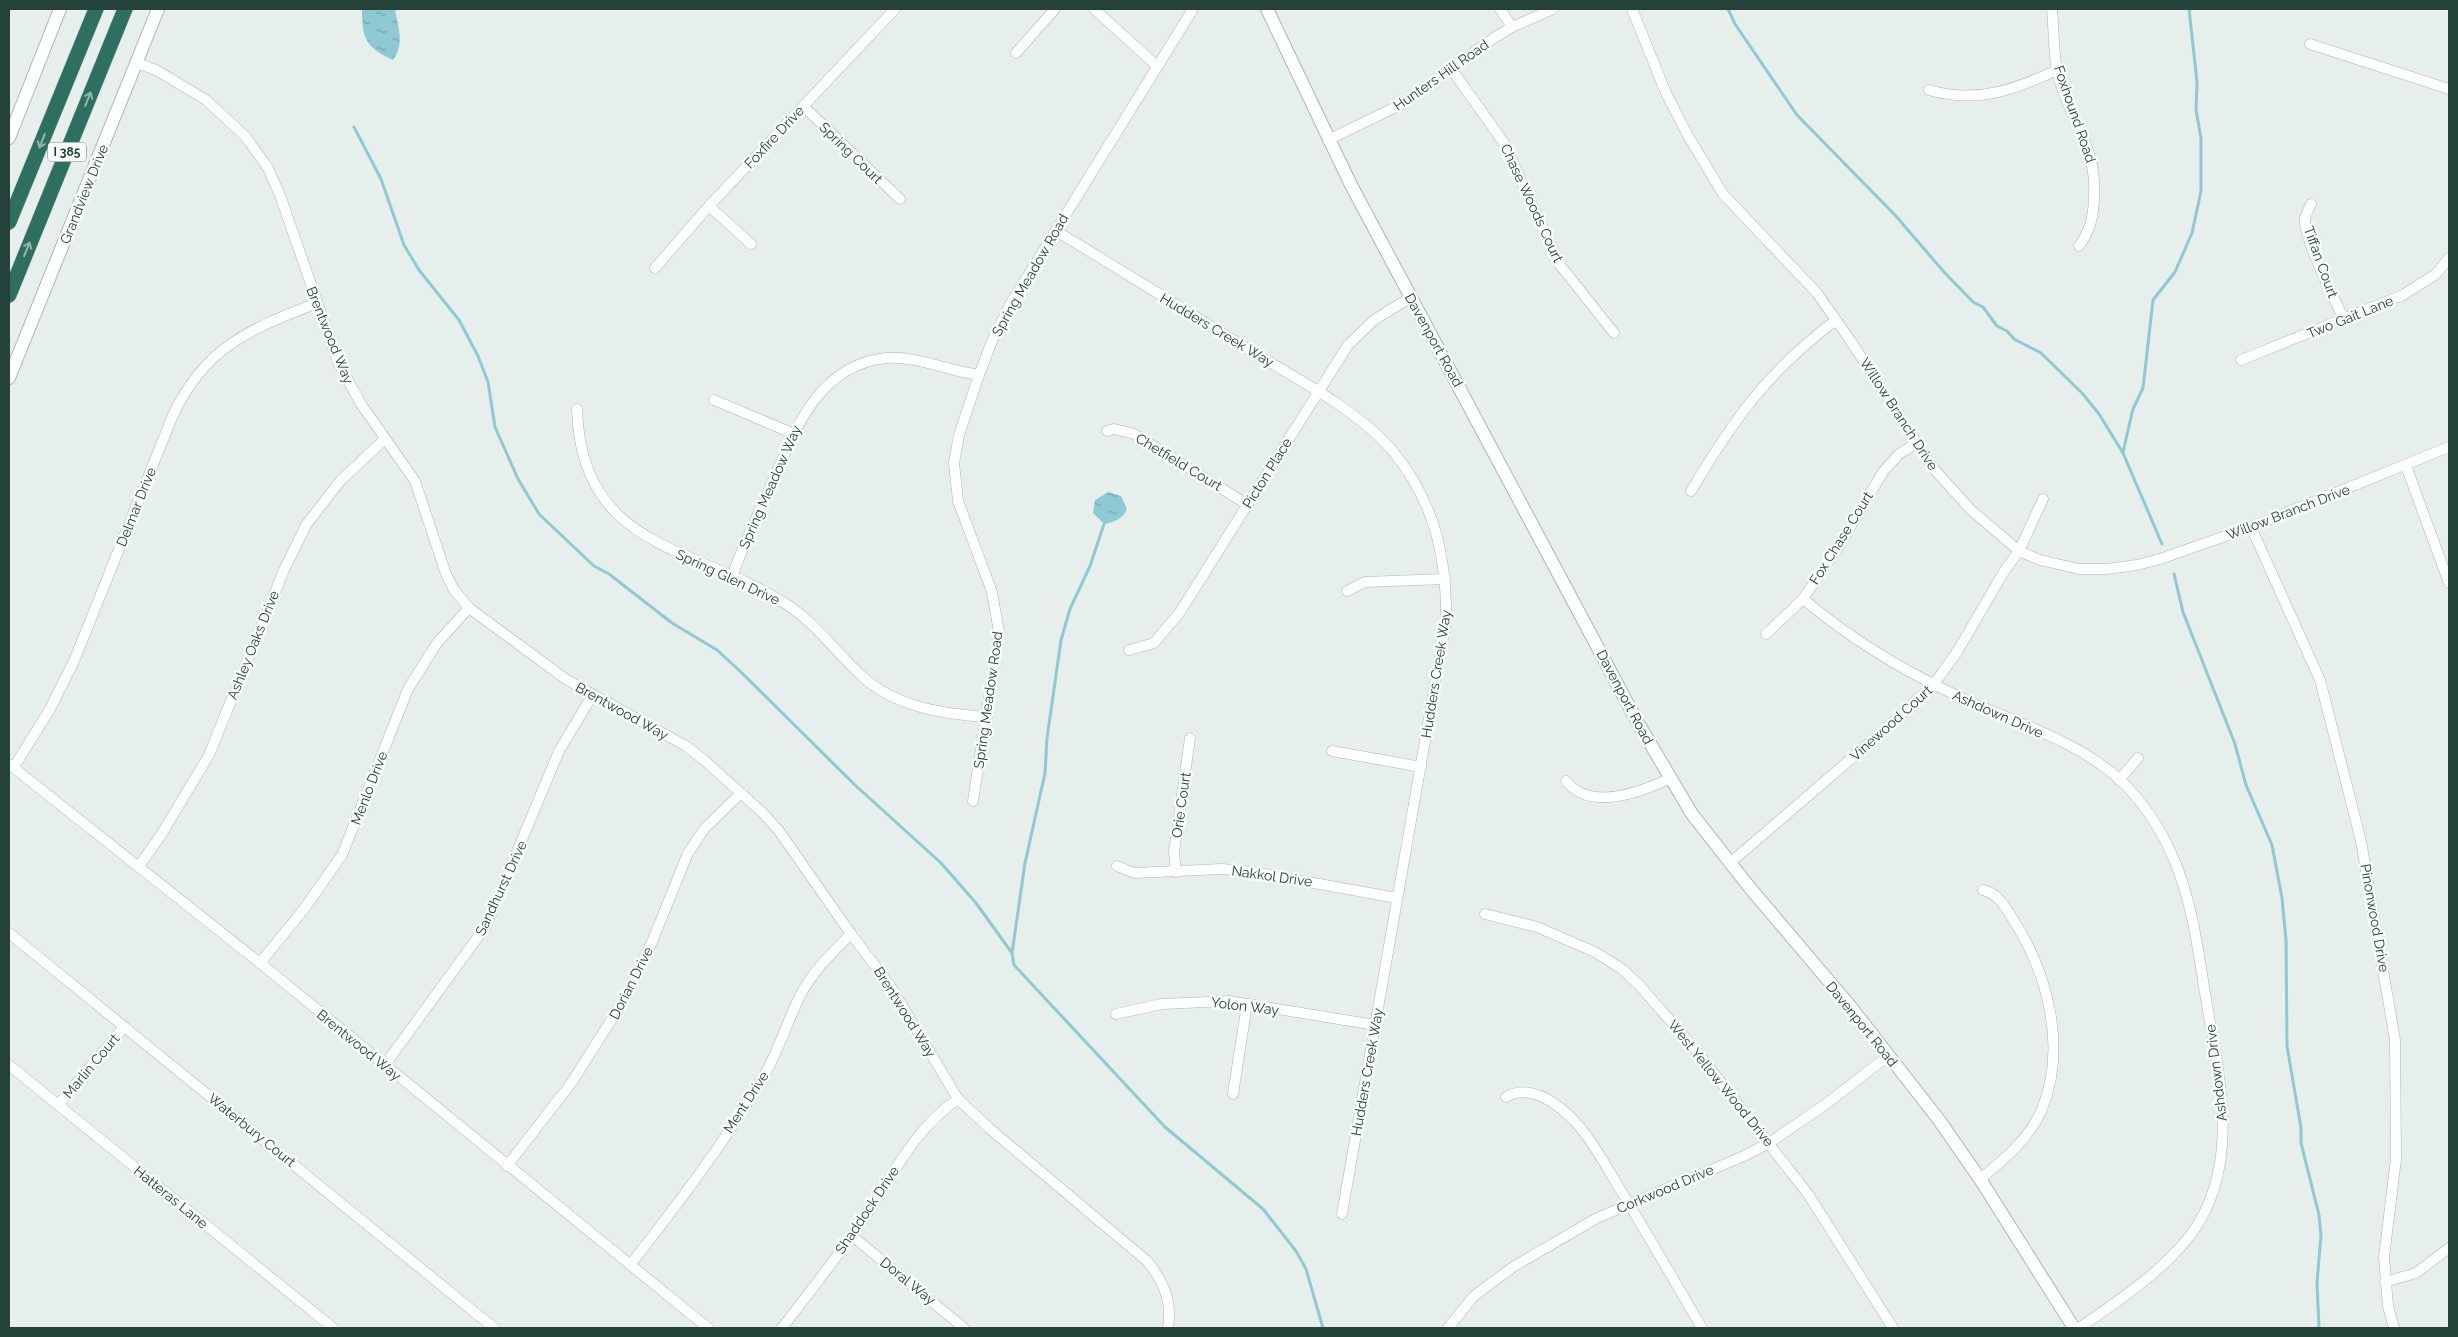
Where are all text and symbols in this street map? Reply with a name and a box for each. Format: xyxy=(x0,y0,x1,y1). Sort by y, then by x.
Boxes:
street label: Hunters Hill Road xyxy=(1390,36,1492,114)
street label: Foxhound Road xyxy=(2051,63,2099,165)
one-way arrow xyxy=(84,92,94,107)
street label: Foxfire Drive xyxy=(741,102,807,172)
street label: Spring Court xyxy=(816,119,886,187)
one-way arrow xyxy=(37,133,46,148)
street label: Chase Woods Court xyxy=(1498,141,1567,265)
road number: I 385 xyxy=(48,142,86,162)
street label: Grandview Drive xyxy=(57,142,111,246)
street label: Spring Meadow Road xyxy=(988,211,1072,339)
street label: Tiffan Court xyxy=(2301,224,2341,300)
one-way arrow xyxy=(23,242,32,257)
street label: Brentwood Way xyxy=(303,284,357,386)
street label: Hudders Creek Way xyxy=(1157,290,1277,370)
street label: Davenport Road xyxy=(1402,290,1466,390)
street label: Two Gait Lane xyxy=(2305,292,2395,342)
street label: Willow Branch Drive xyxy=(1857,355,1941,473)
street label: Spring Meadow Way xyxy=(736,423,805,551)
street label: Chetfield Court xyxy=(1133,430,1225,494)
street label: Picton Place xyxy=(1239,435,1295,511)
street label: Delmar Drive xyxy=(113,465,159,549)
street label: Willow Branch Drive xyxy=(2224,481,2352,543)
street label: Fox Chase Court xyxy=(1806,488,1876,587)
street label: Spring Glen Drive xyxy=(674,546,782,608)
street label: Ashley Oaks Drive xyxy=(224,588,282,702)
street label: Hudders Creek Way xyxy=(1418,608,1454,739)
street label: Spring Meadow Road xyxy=(970,630,1006,770)
street label: Davenport Road xyxy=(1593,647,1657,747)
street label: Brentwood Way xyxy=(573,679,671,743)
street label: Vinewood Court xyxy=(1847,682,1935,764)
street label: Ashdown Drive xyxy=(1950,687,2046,741)
street label: Menlo Drive xyxy=(348,749,390,827)
street label: Orie Court xyxy=(1168,771,1194,839)
street label: Sandhurst Drive xyxy=(472,838,530,938)
street label: Nakkol Drive xyxy=(1231,862,1313,890)
street label: Pinonwood Drive xyxy=(2358,863,2392,973)
street label: Dorian Drive xyxy=(606,944,656,1022)
street label: Brentwood Way xyxy=(871,964,939,1060)
street label: Davenport Road xyxy=(1823,978,1901,1070)
street label: Yolon Way xyxy=(1210,994,1280,1018)
street label: Brentwood Way xyxy=(314,1006,405,1084)
street label: Hudders Creek Way xyxy=(1348,1006,1386,1137)
street label: West Yellow Wood Drive xyxy=(1665,1016,1777,1150)
street label: Ashdown Drive xyxy=(2202,1024,2230,1122)
street label: Marlin Court xyxy=(59,1030,123,1101)
street label: Ment Drive xyxy=(720,1068,772,1136)
street label: Waterbury Court xyxy=(205,1090,299,1170)
street label: Corkwood Drive xyxy=(1614,1161,1716,1217)
street label: Hatteras Lane xyxy=(131,1162,211,1232)
street label: Shaddock Drive xyxy=(832,1163,902,1257)
street label: Doral Way xyxy=(877,1254,939,1308)

